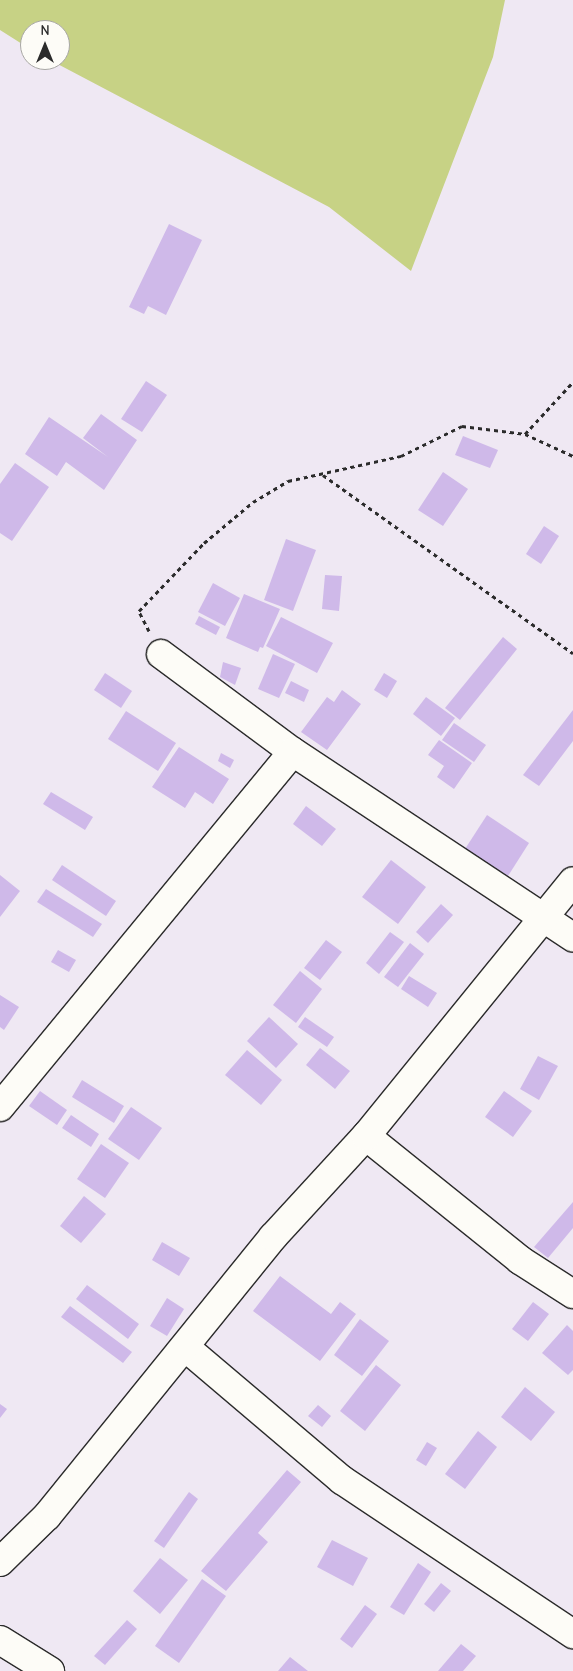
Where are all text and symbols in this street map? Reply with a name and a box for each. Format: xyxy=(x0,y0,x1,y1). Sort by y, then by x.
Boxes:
north arrow xyxy=(20,20,70,70)
text: N xyxy=(40,22,50,39)

